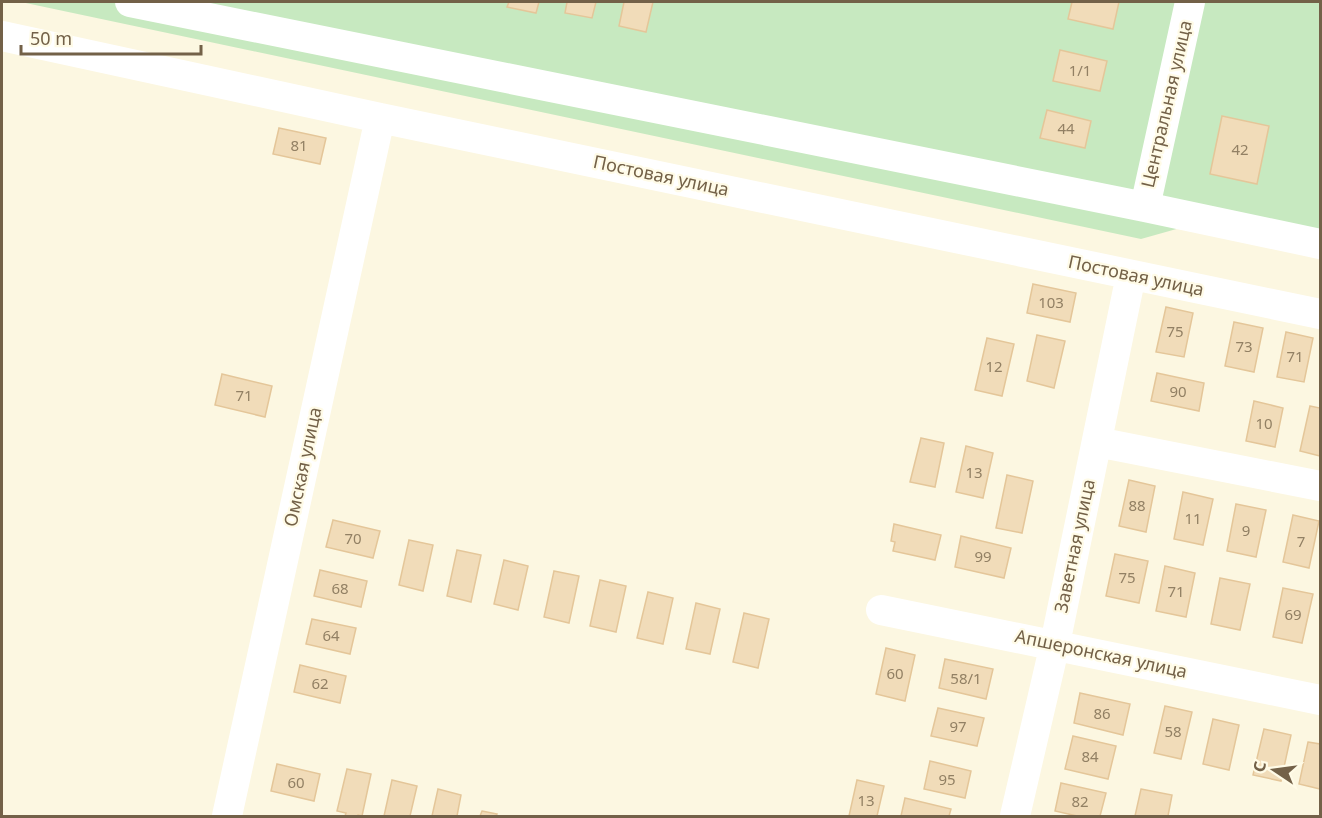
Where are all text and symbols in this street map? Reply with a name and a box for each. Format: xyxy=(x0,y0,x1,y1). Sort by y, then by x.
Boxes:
scale bar xyxy=(21,18,201,56)
street label: Центральная улица xyxy=(1135,18,1197,190)
text: 50 m xyxy=(30,26,72,50)
house number: 1/1 xyxy=(1069,60,1091,80)
house number: 44 xyxy=(1057,118,1075,138)
house number: 81 xyxy=(290,135,308,155)
house number: 42 xyxy=(1231,139,1249,159)
street label: Постовая улица xyxy=(591,149,731,201)
street label: Постовая улица xyxy=(1066,249,1206,301)
house number: 103 xyxy=(1038,292,1064,312)
house number: 75 xyxy=(1166,321,1184,341)
house number: 73 xyxy=(1235,336,1253,356)
house number: 71 xyxy=(1286,346,1304,366)
house number: 12 xyxy=(985,356,1003,376)
house number: 90 xyxy=(1169,381,1187,401)
house number: 71 xyxy=(235,385,253,405)
street label: Омская улица xyxy=(278,405,326,529)
house number: 10 xyxy=(1255,413,1273,433)
house number: 13 xyxy=(965,462,983,482)
street label: Заветная улица xyxy=(1048,477,1100,615)
house number: 88 xyxy=(1128,495,1146,515)
house number: 11 xyxy=(1184,508,1202,528)
house number: 9 xyxy=(1242,520,1250,540)
house number: 70 xyxy=(344,528,362,548)
house number: 7 xyxy=(1297,531,1305,551)
house number: 99 xyxy=(974,546,992,566)
house number: 75 xyxy=(1118,567,1136,587)
house number: 68 xyxy=(331,578,349,598)
house number: 71 xyxy=(1167,581,1185,601)
house number: 69 xyxy=(1284,604,1302,624)
street label: Апшеронская улица xyxy=(1013,623,1189,683)
house number: 64 xyxy=(322,625,340,645)
house number: 60 xyxy=(886,663,904,683)
house number: 58/1 xyxy=(950,668,982,688)
house number: 62 xyxy=(311,673,329,693)
house number: 86 xyxy=(1093,703,1111,723)
house number: 97 xyxy=(949,716,967,736)
house number: 58 xyxy=(1164,721,1182,741)
north arrow xyxy=(1244,740,1304,800)
house number: 84 xyxy=(1081,746,1099,766)
text: С xyxy=(1248,759,1271,774)
house number: 95 xyxy=(938,769,956,789)
house number: 60 xyxy=(287,772,305,792)
house number: 13 xyxy=(857,790,875,810)
house number: 82 xyxy=(1071,791,1089,811)

